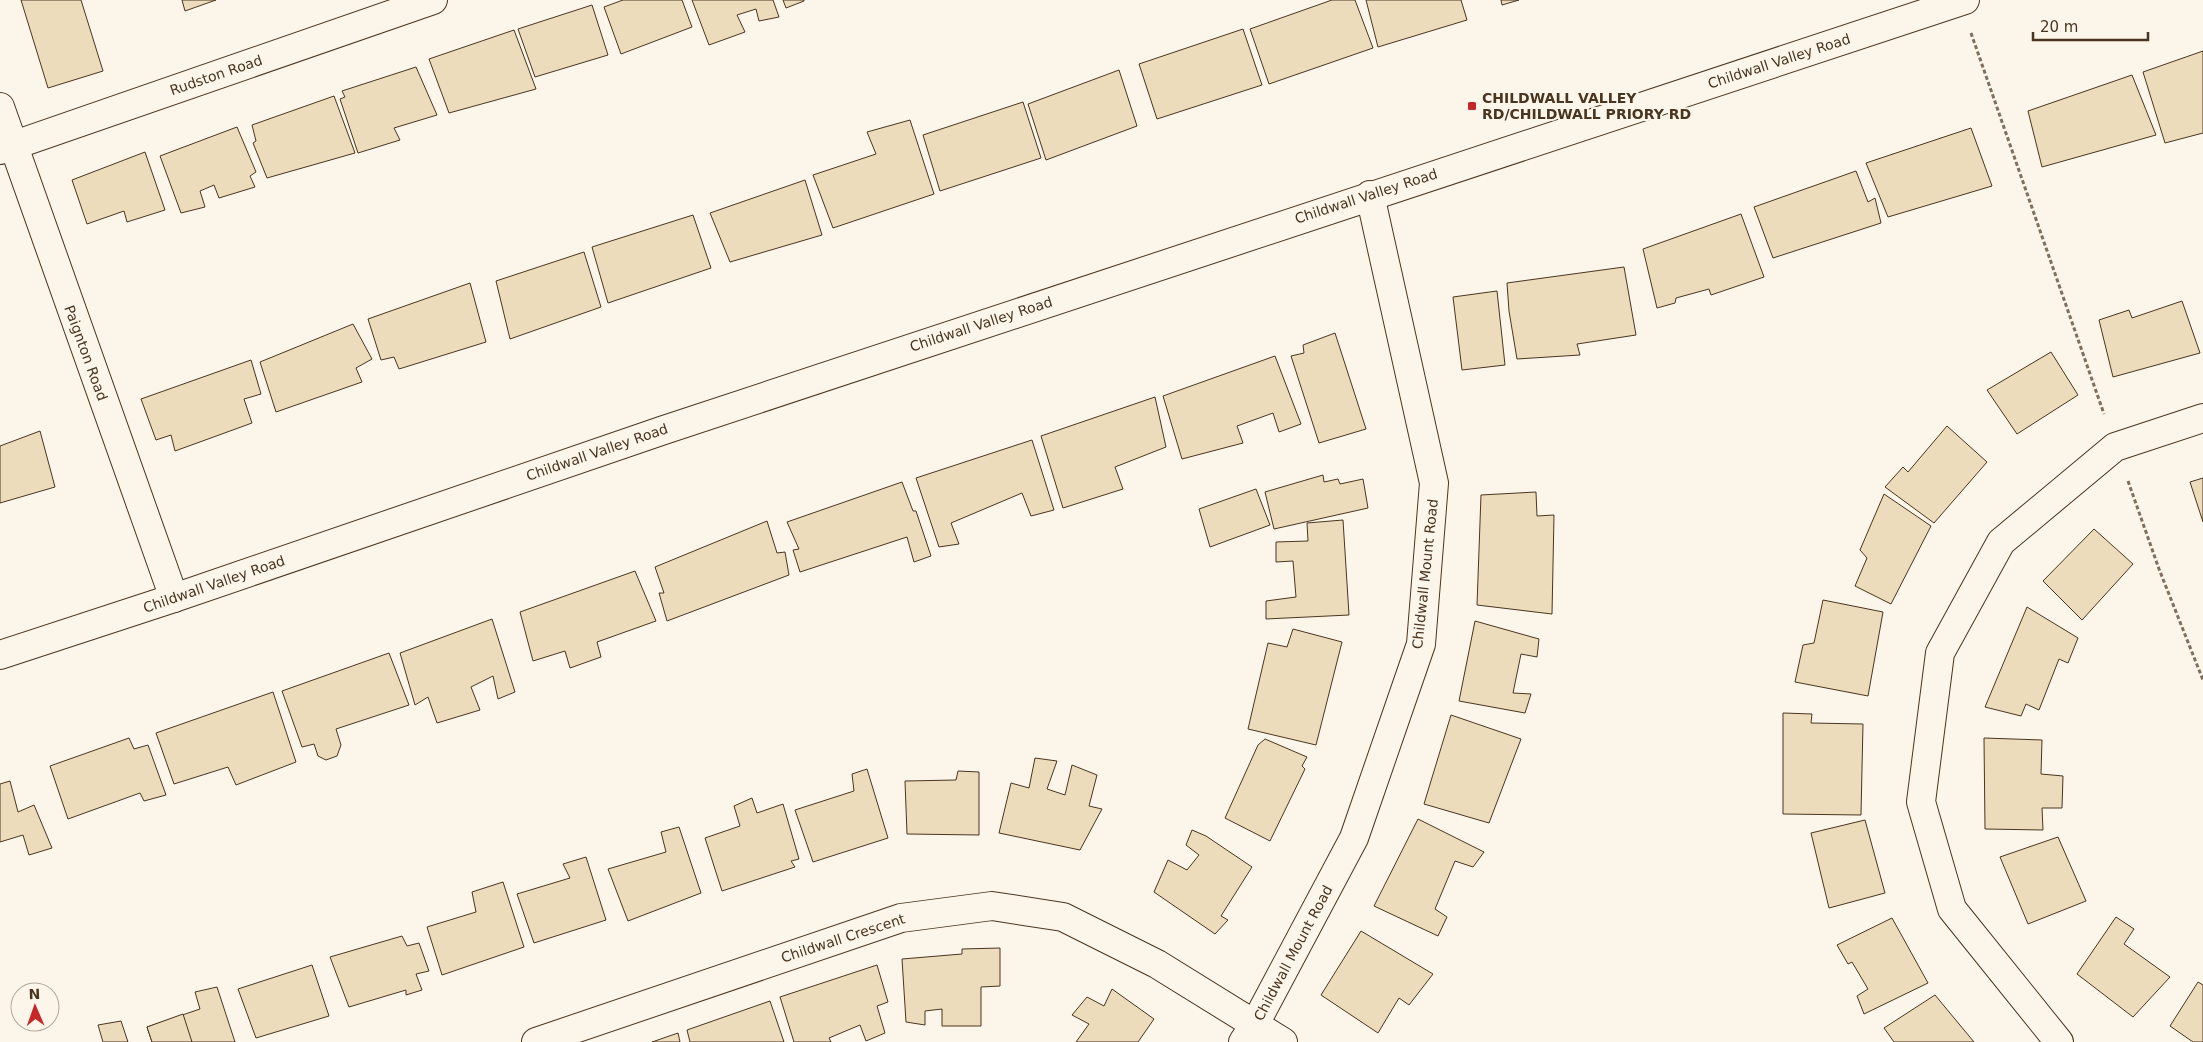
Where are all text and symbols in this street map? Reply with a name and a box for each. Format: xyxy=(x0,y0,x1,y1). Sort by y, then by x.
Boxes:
scale bar xyxy=(2033,10,2148,42)
text: 20 m xyxy=(2040,18,2078,36)
street label: Childwall Valley Road xyxy=(1706,30,1852,92)
street label: Rudston Road xyxy=(168,52,264,98)
place label: CHILDWALL VALLEY RD/CHILDWALL PRIORY RD xyxy=(1482,90,1691,122)
marker: CHILDWALL VALLEY RD/CHILDWALL PRIORY RD xyxy=(1466,100,1478,112)
street label: Childwall Valley Road xyxy=(1293,165,1439,227)
street label: Childwall Valley Road xyxy=(908,293,1054,355)
street label: Paignton Road xyxy=(61,303,111,403)
street label: Childwall Valley Road xyxy=(524,420,670,484)
street label: Childwall Mount Road xyxy=(1409,498,1441,650)
street label: Childwall Valley Road xyxy=(141,552,287,616)
street label: Childwall Mount Road xyxy=(1250,883,1336,1023)
street label: Childwall Crescent xyxy=(779,910,907,966)
north arrow xyxy=(10,982,60,1032)
text: N xyxy=(28,986,41,1002)

